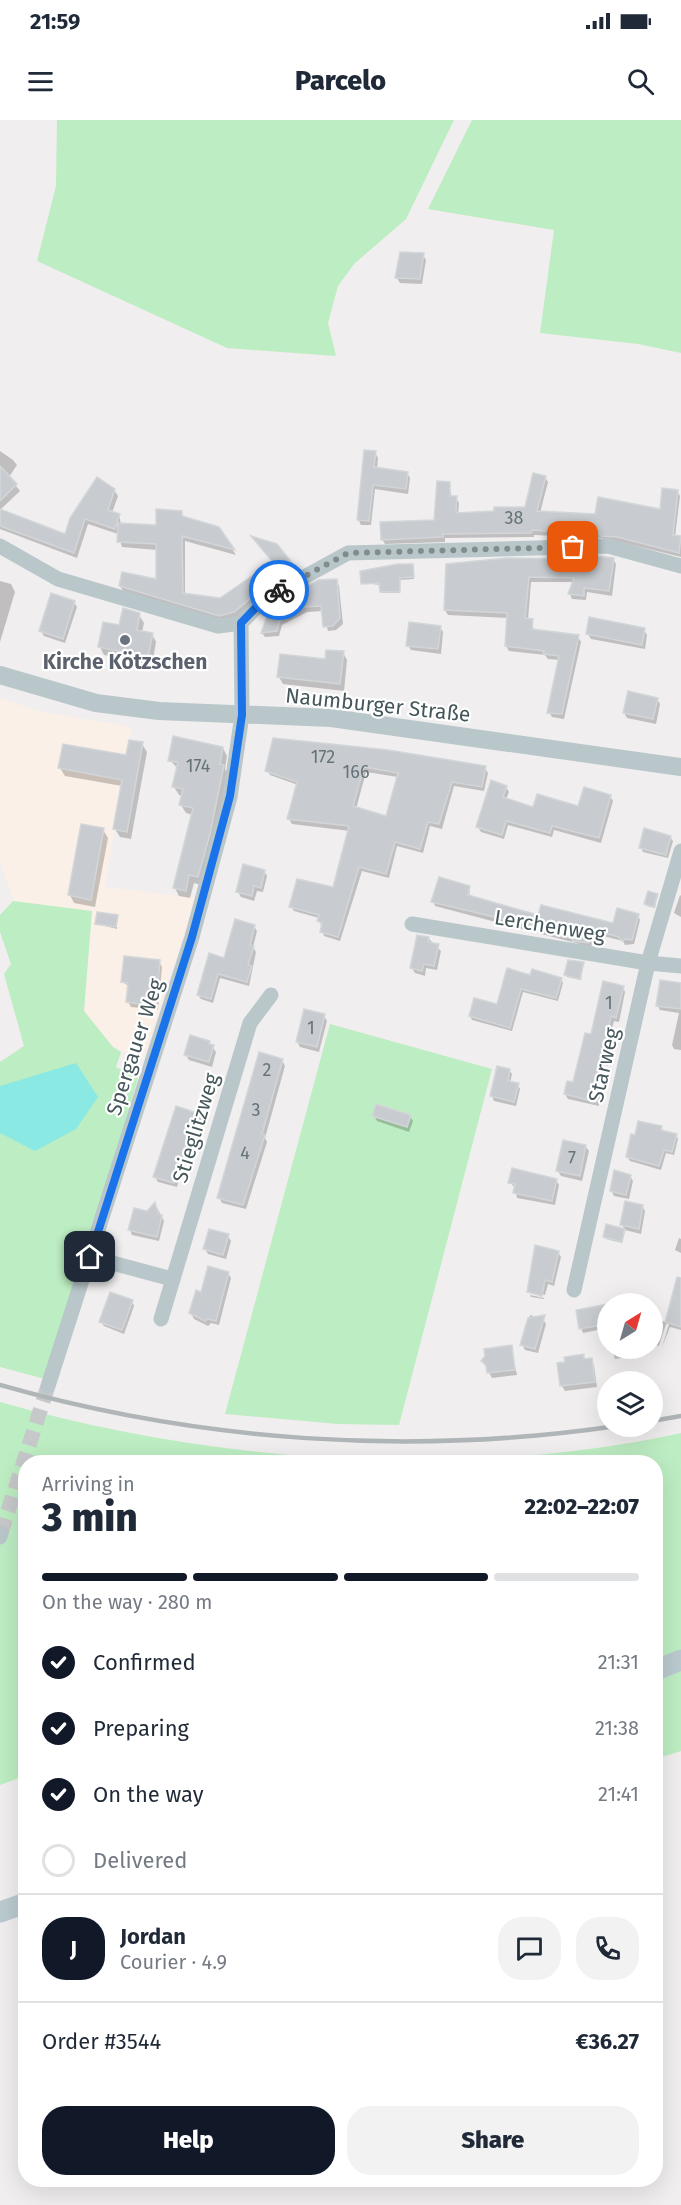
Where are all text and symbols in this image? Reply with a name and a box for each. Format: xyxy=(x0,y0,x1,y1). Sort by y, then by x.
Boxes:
text: 21:59 xyxy=(30,8,80,35)
icon: menu xyxy=(24,65,57,98)
text: Parcelo xyxy=(295,65,386,97)
icon: search xyxy=(624,65,657,98)
house number: 38 xyxy=(505,507,524,529)
pin xyxy=(547,521,598,572)
icon: bag xyxy=(556,530,589,563)
courier xyxy=(249,560,309,620)
icon: bike xyxy=(263,574,296,607)
marker: Kirche Kötzschen xyxy=(118,633,132,647)
place label: Kirche Kötzschen xyxy=(43,649,207,675)
street label: Naumburger Straße xyxy=(284,682,472,728)
house number: 172 xyxy=(311,746,335,768)
house number: 174 xyxy=(186,755,211,777)
house number: 166 xyxy=(343,761,369,783)
street label: Lerchenweg xyxy=(492,904,608,948)
street label: Spergauer Weg xyxy=(101,975,169,1119)
house number: 1 xyxy=(605,992,613,1014)
house number: 1 xyxy=(307,1017,315,1039)
street label: Starweg xyxy=(583,1025,625,1105)
house number: 2 xyxy=(263,1059,272,1081)
street label: Stieglitzweg xyxy=(167,1070,225,1186)
house number: 3 xyxy=(252,1099,260,1121)
house number: 4 xyxy=(240,1142,250,1164)
house number: 7 xyxy=(568,1147,576,1169)
pin xyxy=(64,1231,115,1282)
icon: home xyxy=(73,1240,106,1273)
north arrow xyxy=(597,1293,663,1359)
map controls xyxy=(597,1293,663,1437)
button: layers xyxy=(597,1371,663,1437)
text: Arriving in xyxy=(42,1472,135,1496)
text: 22:02–22:07 xyxy=(525,1493,639,1520)
text: 3 min xyxy=(42,1495,138,1541)
text: On the way · 280 m xyxy=(42,1590,212,1614)
icon: check xyxy=(42,1646,75,1679)
text: Confirmed xyxy=(93,1649,196,1676)
text: 21:31 xyxy=(598,1650,639,1674)
icon: check xyxy=(42,1712,75,1745)
text: Preparing xyxy=(93,1715,189,1742)
text: 21:38 xyxy=(595,1716,639,1740)
icon: check xyxy=(42,1778,75,1811)
text: On the way xyxy=(93,1781,204,1808)
text: 21:41 xyxy=(598,1782,639,1806)
text: Delivered xyxy=(93,1847,188,1874)
button: chat xyxy=(498,1917,561,1980)
button: phone xyxy=(576,1917,639,1980)
text: Jordan xyxy=(120,1923,186,1950)
text: J xyxy=(70,1935,77,1962)
text: Courier · 4.9 xyxy=(120,1950,227,1974)
text: Order #3544 xyxy=(42,2028,161,2055)
text: €36.27 xyxy=(575,2028,639,2055)
button: Help xyxy=(42,2106,335,2175)
button: Share xyxy=(347,2106,639,2175)

